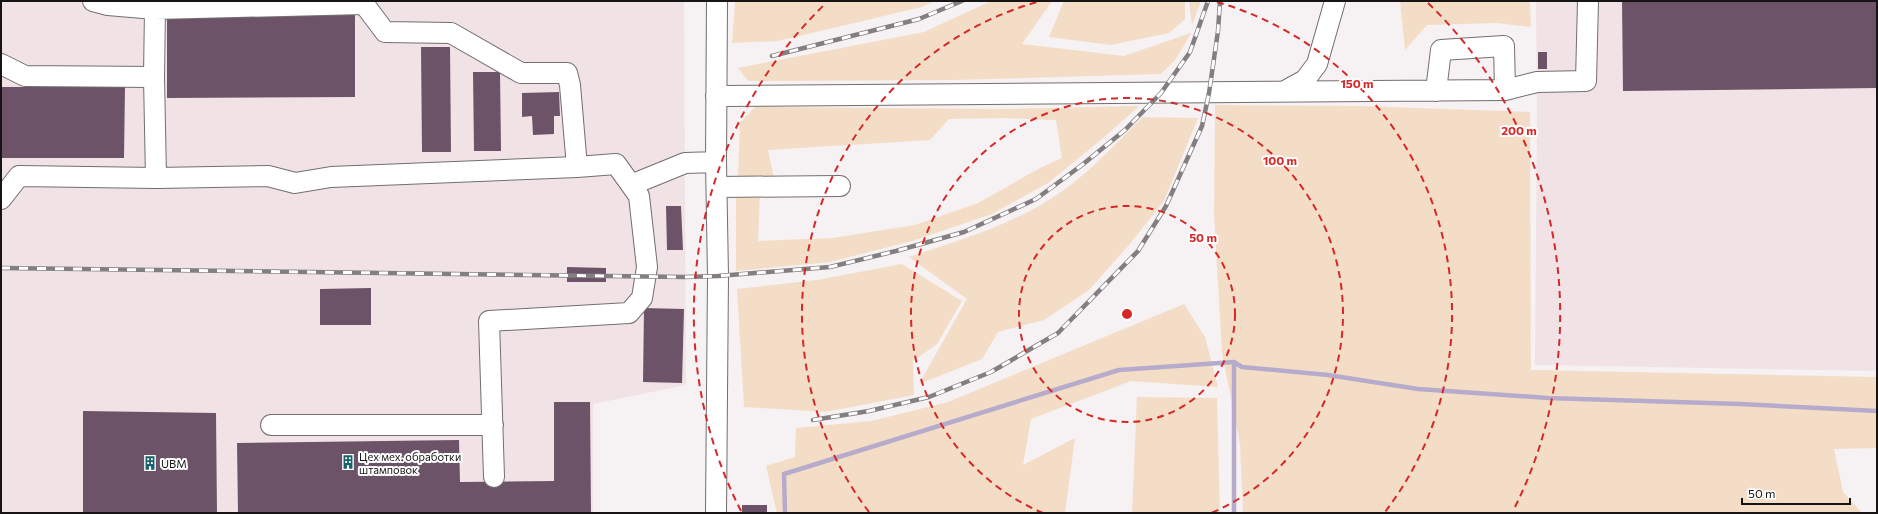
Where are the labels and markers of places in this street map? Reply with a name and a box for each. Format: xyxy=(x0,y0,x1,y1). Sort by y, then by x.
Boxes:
centre of rings xyxy=(1120,307,1134,321)
place label: Цех мех. обработки штамповок xyxy=(359,450,461,476)
building icon: Цех мех. обработки штамповок xyxy=(340,454,356,470)
building icon: UBM xyxy=(142,455,158,471)
place label: UBM xyxy=(161,457,187,470)

